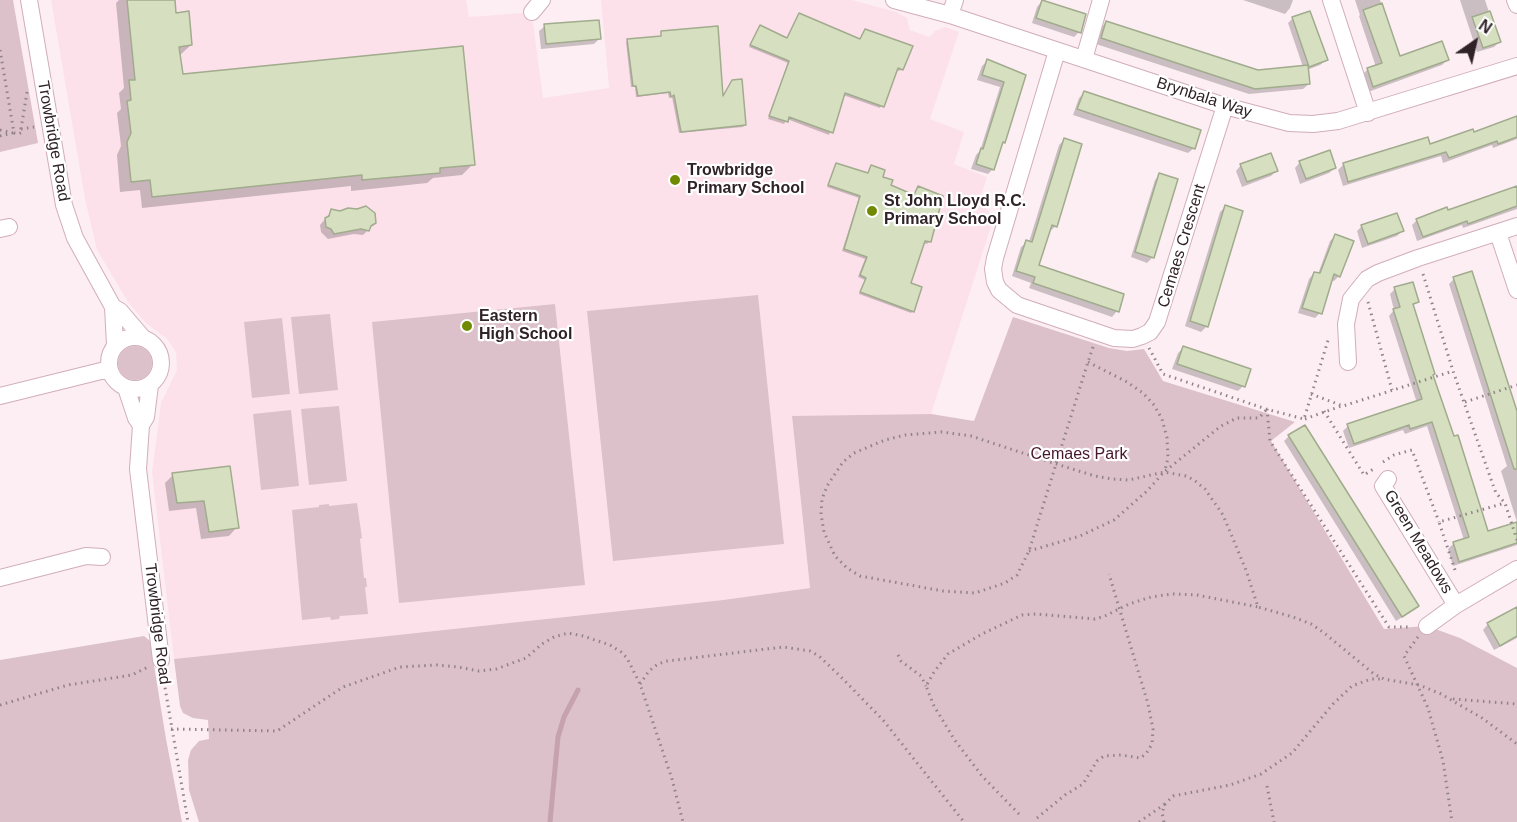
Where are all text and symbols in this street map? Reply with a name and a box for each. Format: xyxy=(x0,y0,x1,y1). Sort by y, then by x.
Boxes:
north arrow xyxy=(1445,12,1505,72)
text: N xyxy=(1476,16,1495,37)
street label: Brynbala Way xyxy=(1154,74,1254,122)
street label: Trowbridge Road xyxy=(33,79,73,203)
place label: Trowbridge Primary School xyxy=(687,161,804,199)
marker: Trowbridge Primary School xyxy=(668,173,682,187)
street label: Cemaes Crescent xyxy=(1154,182,1210,310)
place label: St John Lloyd R.C. Primary School xyxy=(884,192,1026,230)
marker: St John Lloyd R.C. Primary School xyxy=(865,204,879,218)
place label: Eastern High School xyxy=(479,307,572,345)
marker: Eastern High School xyxy=(460,319,474,333)
park label: Cemaes Park xyxy=(1031,445,1127,465)
street label: Green Meadows xyxy=(1380,487,1456,597)
street label: Trowbridge Road xyxy=(140,562,174,686)

